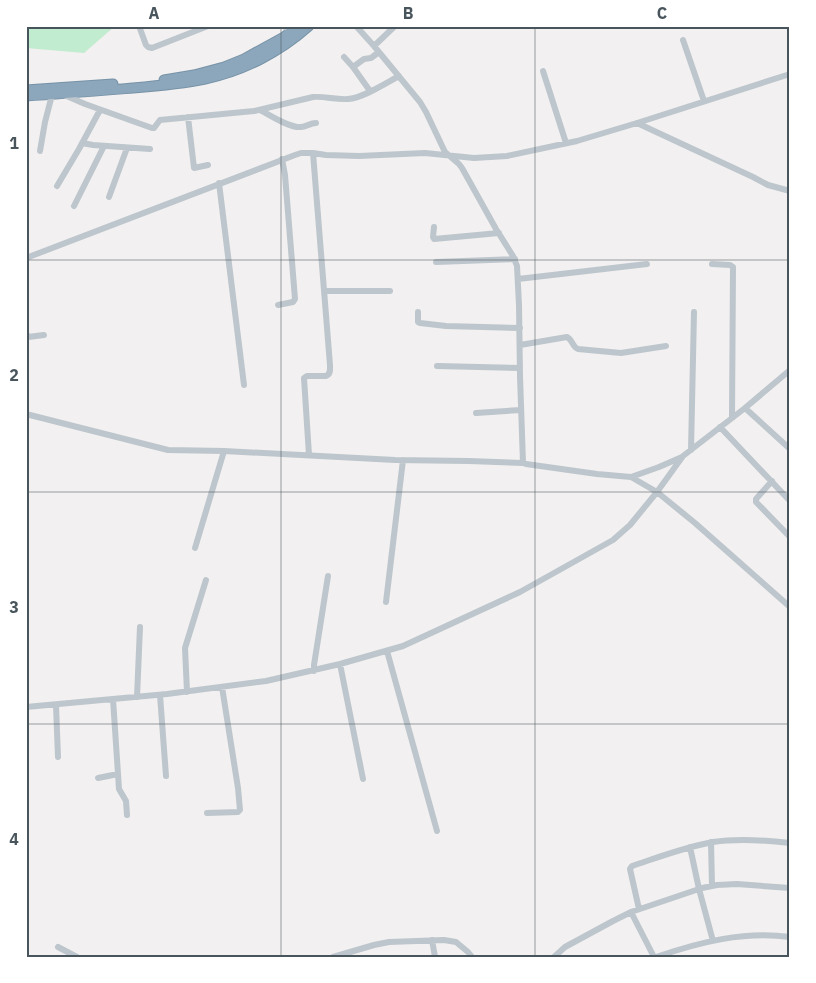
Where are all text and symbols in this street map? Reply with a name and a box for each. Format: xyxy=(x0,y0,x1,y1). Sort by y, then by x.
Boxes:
text: A xyxy=(149,3,160,23)
text: B xyxy=(403,3,414,23)
text: C xyxy=(657,3,667,23)
text: 1 xyxy=(9,133,19,153)
text: 2 xyxy=(9,365,19,385)
text: 3 xyxy=(9,597,19,617)
text: 4 xyxy=(9,829,19,849)

